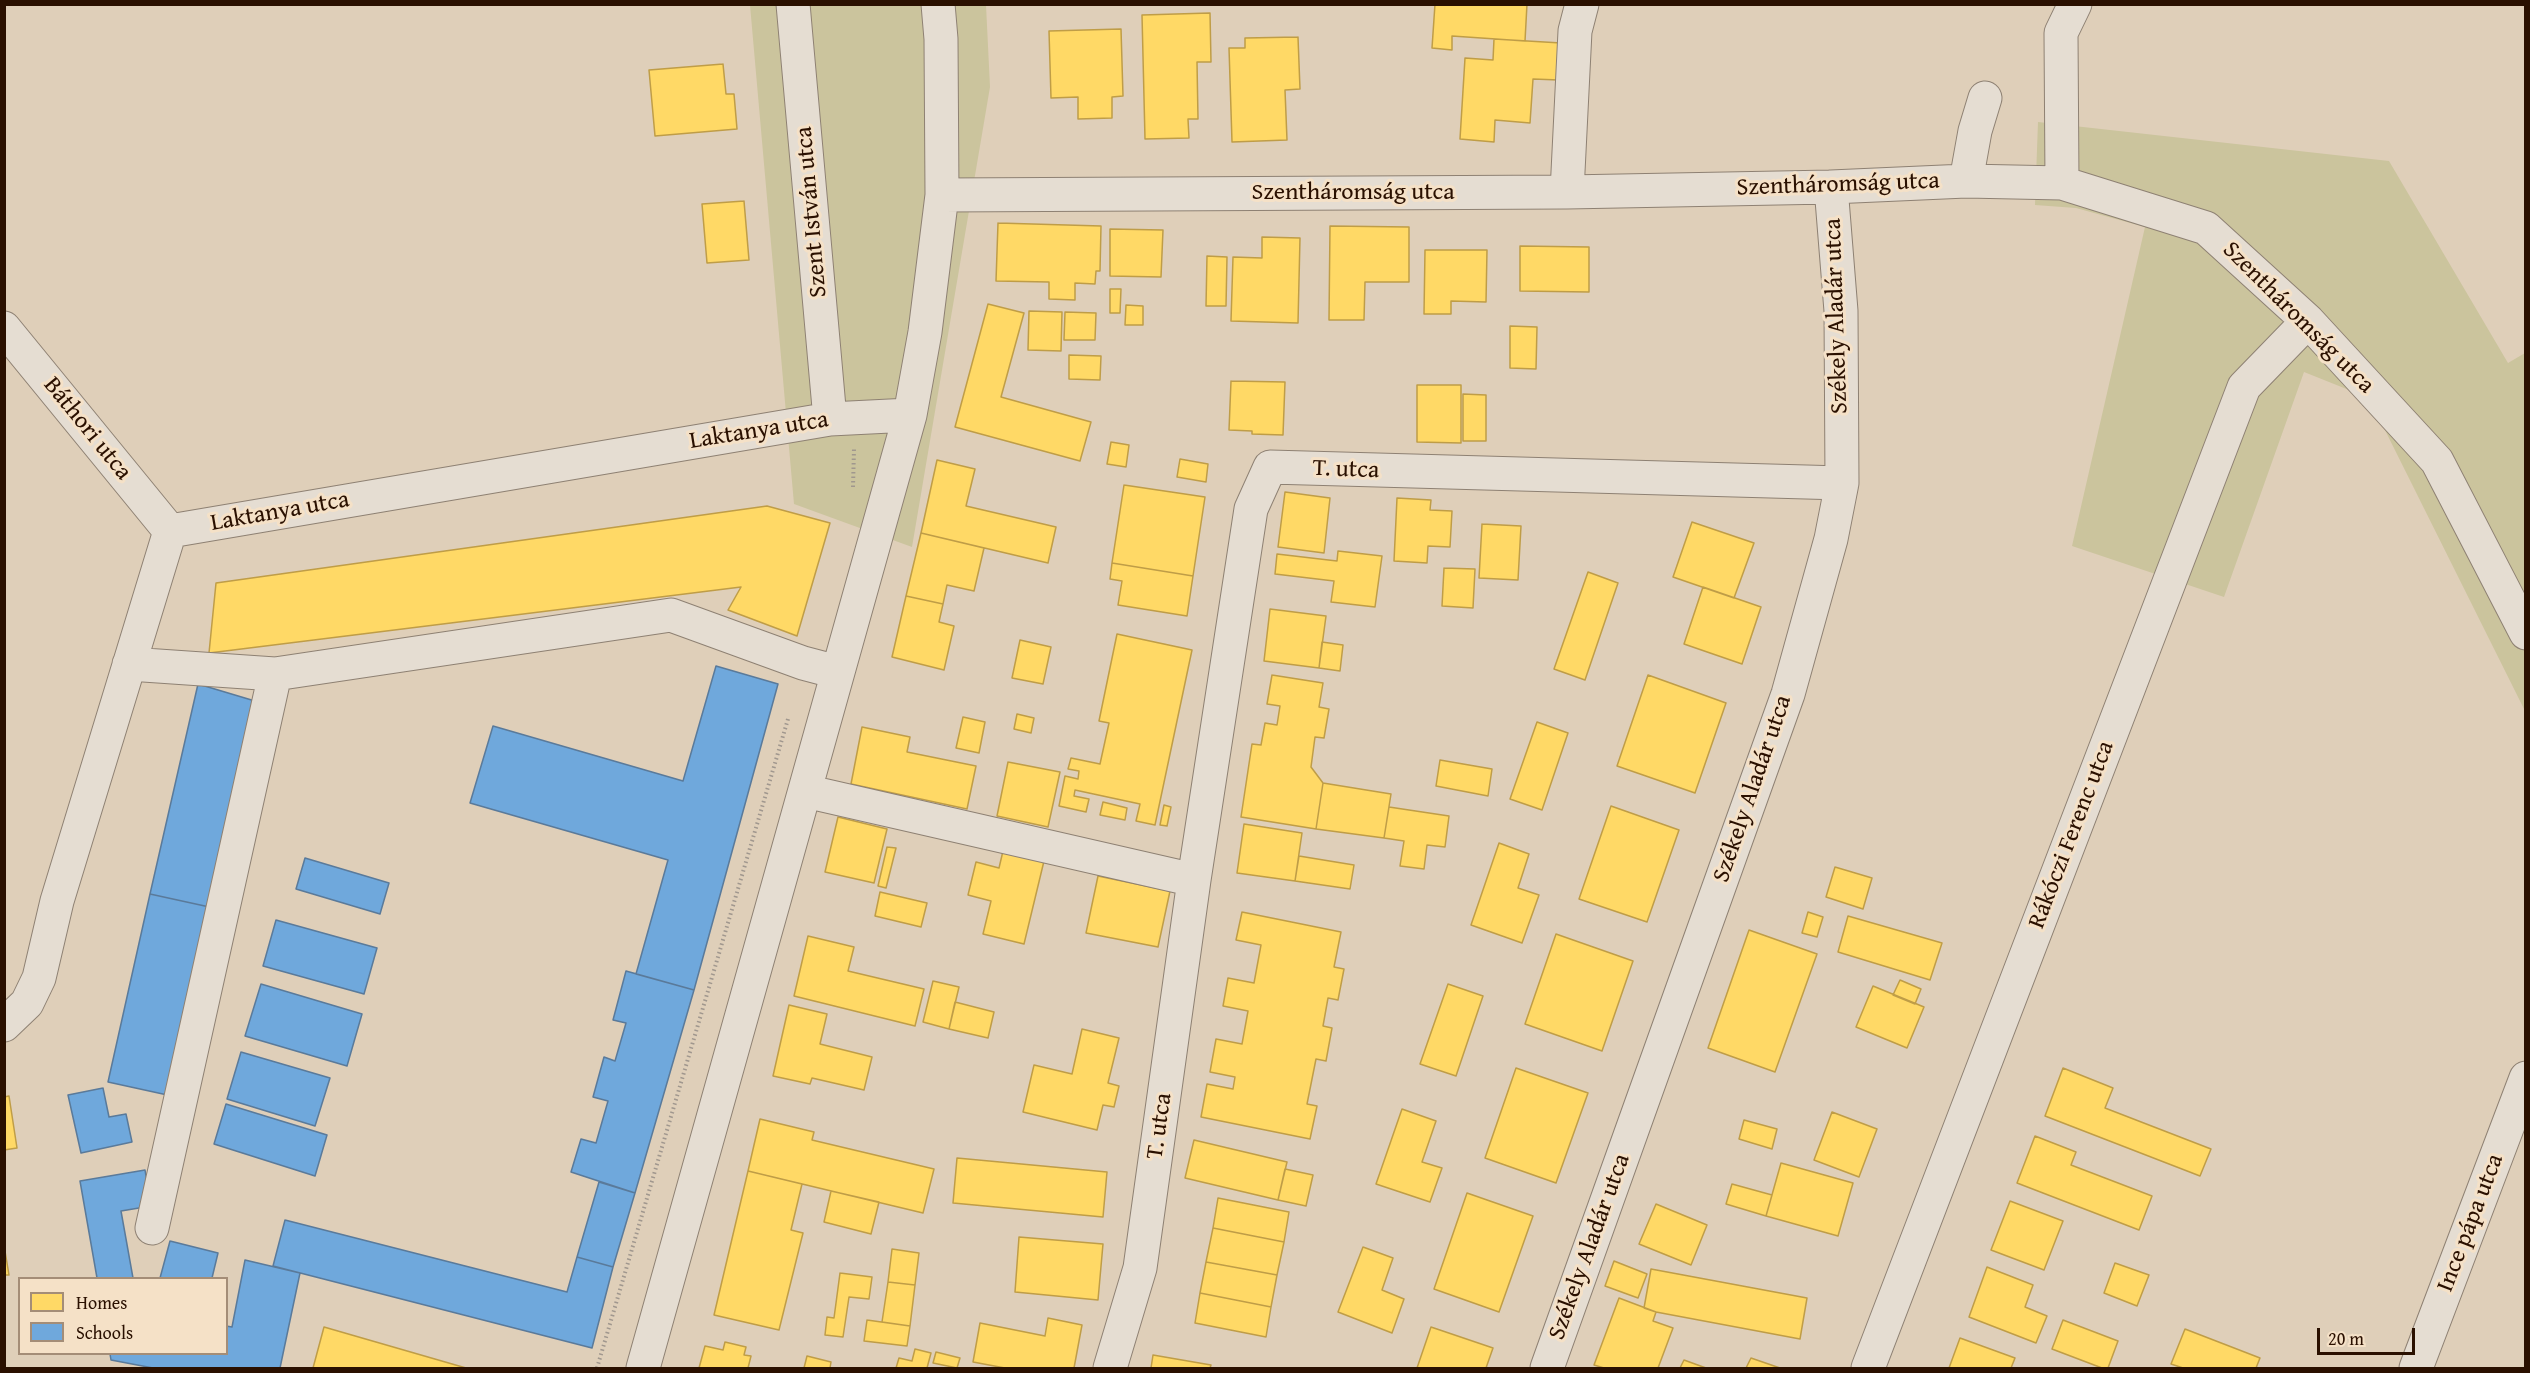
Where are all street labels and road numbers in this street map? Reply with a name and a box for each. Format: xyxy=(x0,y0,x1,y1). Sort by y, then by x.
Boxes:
street label: Szent István utca xyxy=(790,125,834,299)
street label: Szentháromság utca xyxy=(1736,167,1940,203)
street label: Szentháromság utca xyxy=(1251,179,1455,207)
street label: Székely Aladár utca xyxy=(1819,218,1855,414)
street label: Szentháromság utca xyxy=(2216,236,2380,400)
street label: Báthori utca xyxy=(37,372,137,486)
street label: Laktanya utca xyxy=(688,406,830,456)
street label: T. utca xyxy=(1312,454,1380,486)
street label: Laktanya utca xyxy=(208,486,352,538)
street label: Székely Aladár utca xyxy=(1708,692,1798,886)
street label: Rákóczi Ferenc utca xyxy=(2023,737,2121,933)
street label: T. utca xyxy=(1141,1091,1179,1161)
street label: Székely Aladár utca xyxy=(1543,1150,1637,1344)
street label: Ince pápa utca xyxy=(2432,1150,2510,1296)

